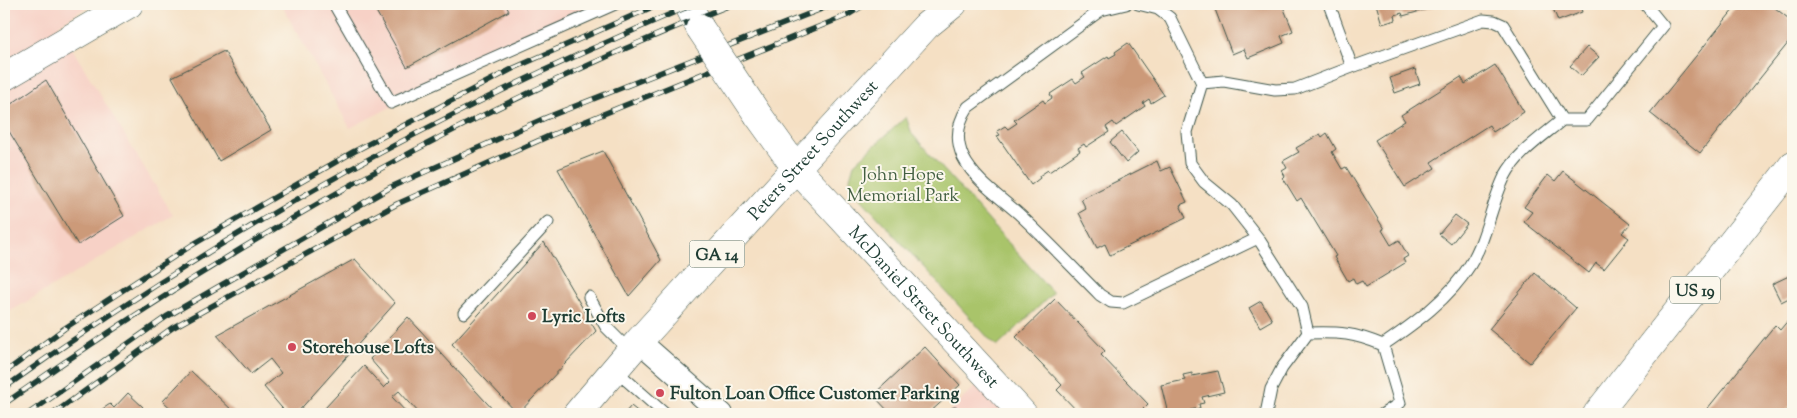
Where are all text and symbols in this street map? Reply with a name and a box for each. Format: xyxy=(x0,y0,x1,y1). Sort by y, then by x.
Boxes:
street label: Peters Street Southwest xyxy=(743,75,885,227)
park label: John Hope Memorial Park xyxy=(847,163,960,210)
street label: McDaniel Street Southwest xyxy=(841,221,1004,395)
road number: GA 14 xyxy=(690,240,744,268)
road number: US 19 xyxy=(1670,276,1720,304)
place label: Lyric Lofts xyxy=(542,305,625,331)
marker: Lyric Lofts xyxy=(526,310,538,322)
place label: Storehouse Lofts xyxy=(302,336,434,362)
marker: Storehouse Lofts xyxy=(286,341,298,353)
place label: Fulton Loan Office Customer Parking xyxy=(670,382,959,408)
marker: Fulton Loan Office Customer Parking xyxy=(654,387,666,399)

